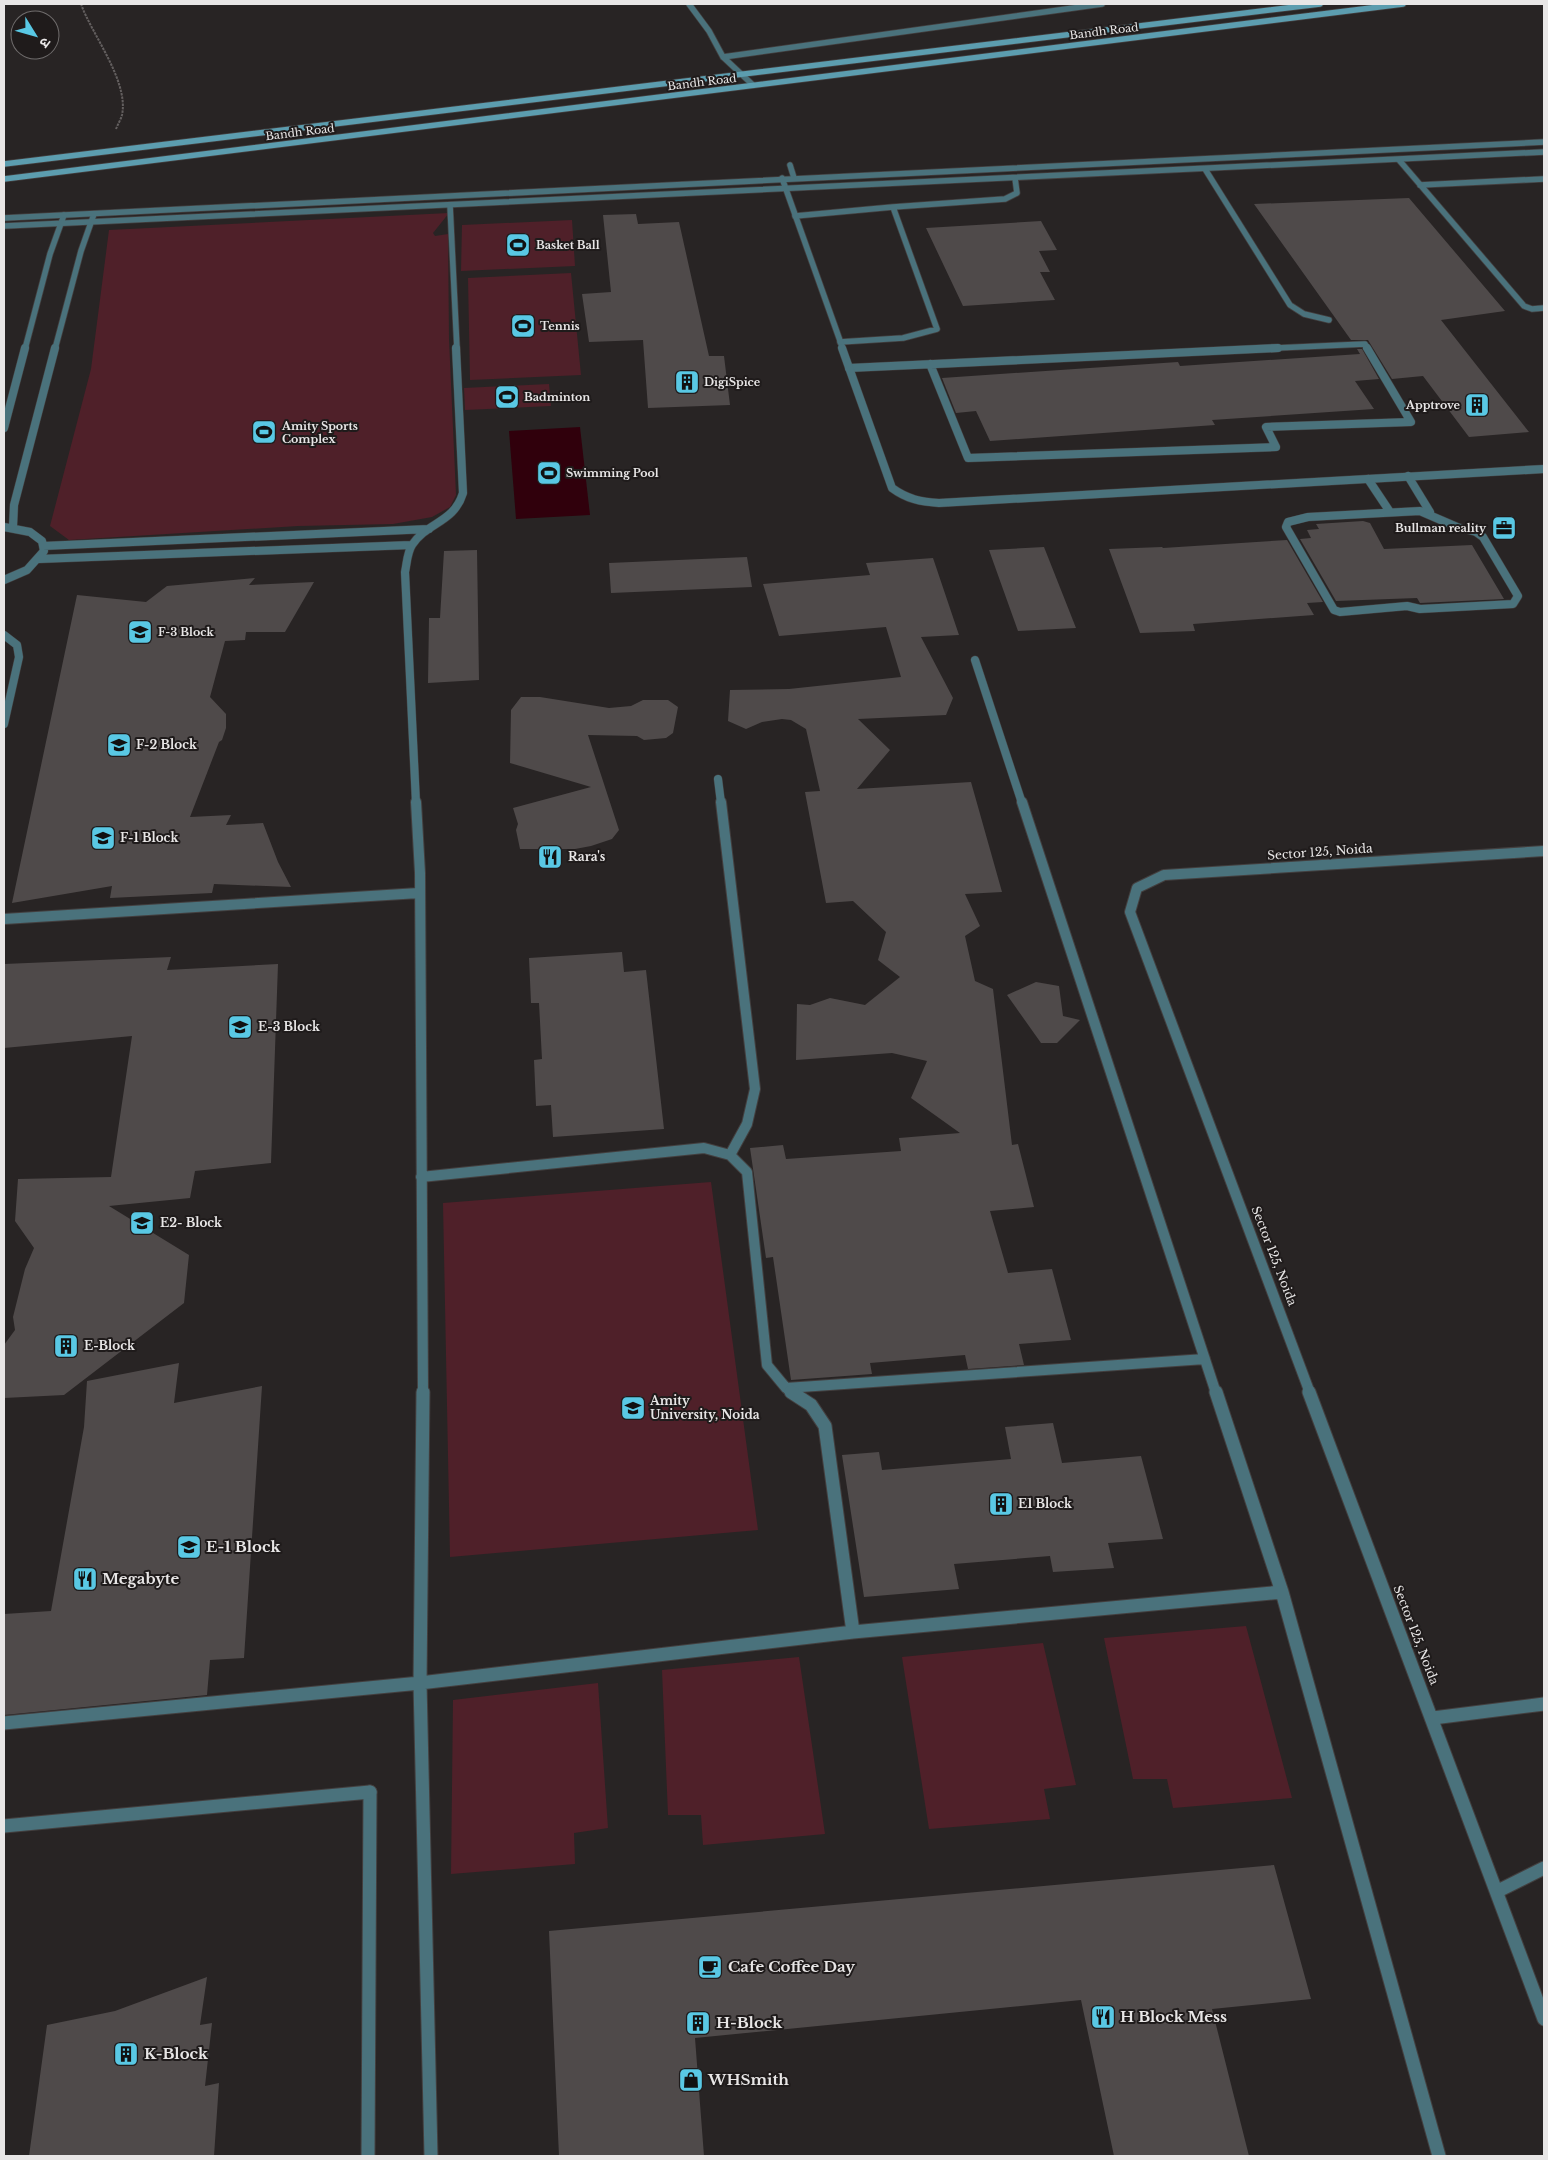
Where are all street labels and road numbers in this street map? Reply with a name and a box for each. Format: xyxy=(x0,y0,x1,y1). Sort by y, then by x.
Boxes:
street label: Bandh Road xyxy=(1069,20,1140,42)
street label: Bandh Road xyxy=(667,71,738,93)
street label: Bandh Road xyxy=(265,121,336,143)
street label: Sector 125, Noida xyxy=(1267,840,1374,863)
street label: Sector 125, Noida xyxy=(1249,1204,1301,1308)
street label: Sector 125, Noida xyxy=(1391,1583,1443,1687)

